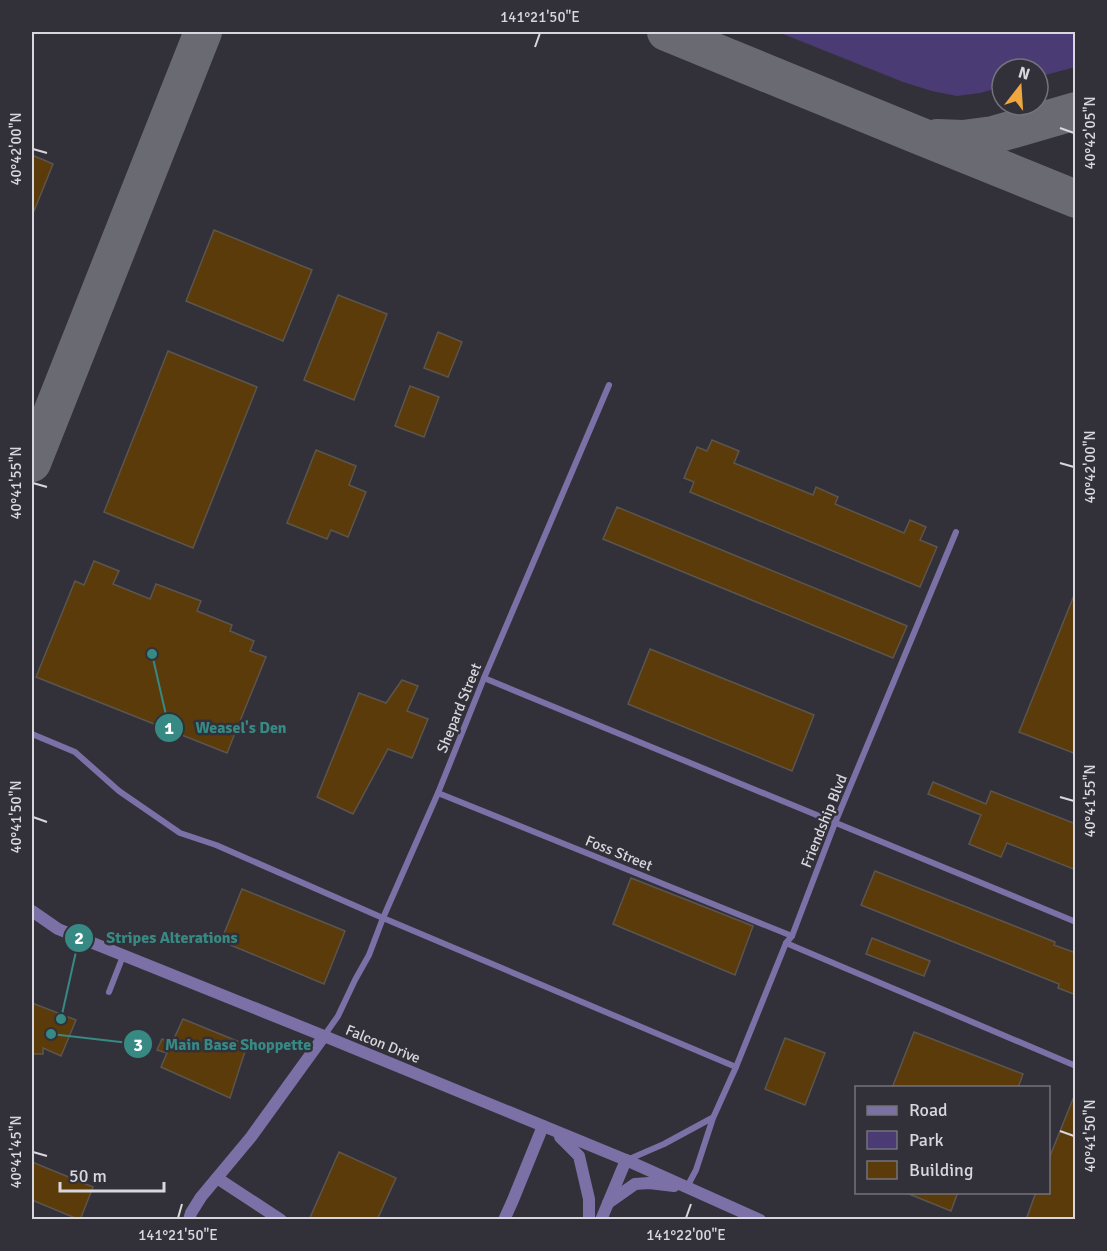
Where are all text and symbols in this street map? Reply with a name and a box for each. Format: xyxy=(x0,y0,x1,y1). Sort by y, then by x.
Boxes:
text: 141°21'50"E xyxy=(500,8,580,26)
north arrow xyxy=(990,57,1050,117)
text: N xyxy=(1016,62,1032,85)
text: 40°42'05"N xyxy=(1081,96,1099,170)
text: 40°42'00"N xyxy=(7,112,25,186)
text: 40°42'00"N xyxy=(1081,430,1099,504)
text: 40°41'55"N xyxy=(7,446,25,520)
street label: Shepard Street xyxy=(433,660,485,756)
callout: Weasel's Den xyxy=(154,711,299,745)
text: 1 xyxy=(164,717,174,739)
text: Weasel's Den xyxy=(195,718,287,738)
text: 40°41'55"N xyxy=(1081,764,1099,838)
street label: Friendship Blvd xyxy=(797,772,851,870)
text: 40°41'50"N xyxy=(7,780,25,854)
street label: Foss Street xyxy=(583,831,655,875)
callout: Stripes Alterations xyxy=(64,921,250,955)
text: 2 xyxy=(74,927,84,949)
text: Stripes Alterations xyxy=(106,928,238,948)
street label: Falcon Drive xyxy=(343,1021,423,1067)
callout: Main Base Shoppette xyxy=(123,1027,323,1061)
text: 3 xyxy=(133,1034,143,1056)
text: Main Base Shoppette xyxy=(165,1035,311,1055)
legend xyxy=(855,1086,1050,1194)
text: Road xyxy=(909,1099,948,1121)
text: 40°41'50"N xyxy=(1081,1099,1099,1173)
text: 40°41'45"N xyxy=(7,1115,25,1189)
text: Park xyxy=(909,1129,944,1151)
scale bar xyxy=(60,1155,164,1193)
text: Building xyxy=(909,1159,973,1181)
text: 50 m xyxy=(69,1165,107,1187)
text: 141°21'50"E xyxy=(138,1226,218,1244)
text: 141°22'00"E xyxy=(646,1226,726,1244)

